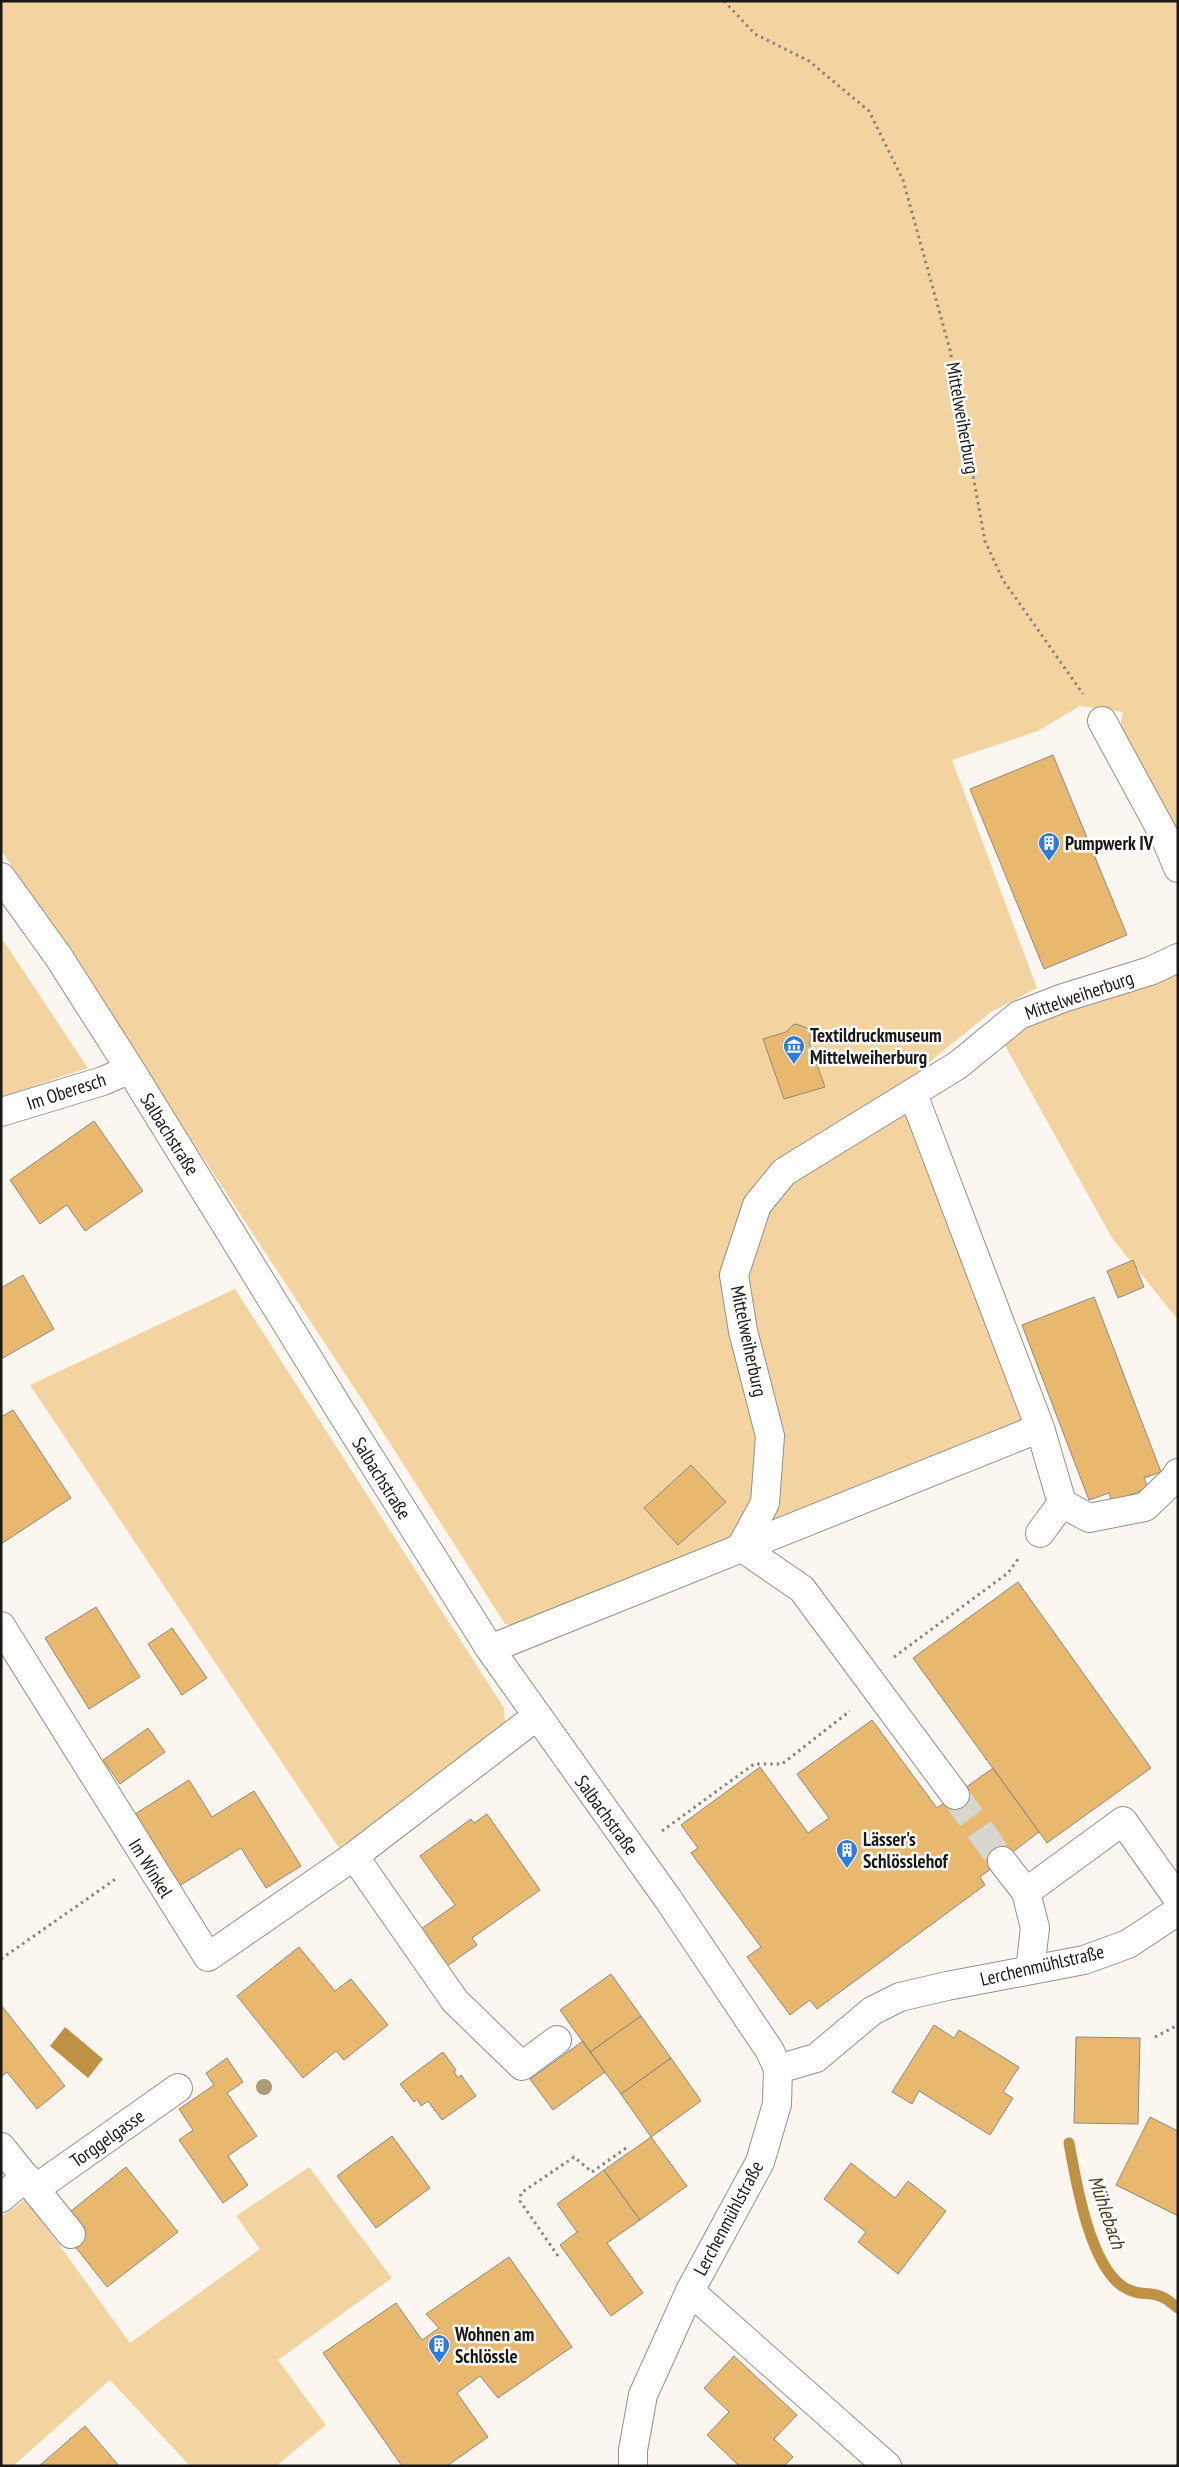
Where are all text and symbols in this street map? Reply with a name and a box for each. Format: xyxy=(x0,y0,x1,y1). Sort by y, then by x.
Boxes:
street label: Mittelweiherburg xyxy=(941,360,985,476)
building icon: Pumpwerk IV xyxy=(1037,831,1061,862)
place label: Pumpwerk IV xyxy=(1065,831,1154,855)
street label: Mittelweiherburg xyxy=(1022,965,1136,1025)
place label: Textildruckmuseum Mittelweiherburg xyxy=(810,1023,942,1069)
museum icon: Textildruckmuseum Mittelweiherburg xyxy=(782,1034,806,1065)
street label: Im Oberesch xyxy=(23,1067,109,1115)
street label: Salbachstraße xyxy=(135,1088,205,1180)
street label: Mittelweiherburg xyxy=(726,1283,772,1399)
street label: Salbachstraße xyxy=(347,1432,417,1524)
street label: Salbachstraße xyxy=(570,1770,644,1860)
place label: Lässer's Schlösslehof xyxy=(863,1827,948,1873)
street label: Im Winkel xyxy=(124,1834,179,1902)
building icon: Lässer's Schlösslehof xyxy=(835,1838,859,1869)
street label: Lerchenmühlstraße xyxy=(978,1939,1106,1991)
street label: Torggelgasse xyxy=(65,2104,149,2172)
street label: Lerchenmühlstraße xyxy=(688,2156,768,2279)
water label: Mühlebach xyxy=(1082,2172,1132,2253)
place label: Wohnen am Schlössle xyxy=(454,2322,534,2368)
building icon: Wohnen am Schlössle xyxy=(427,2333,451,2364)

